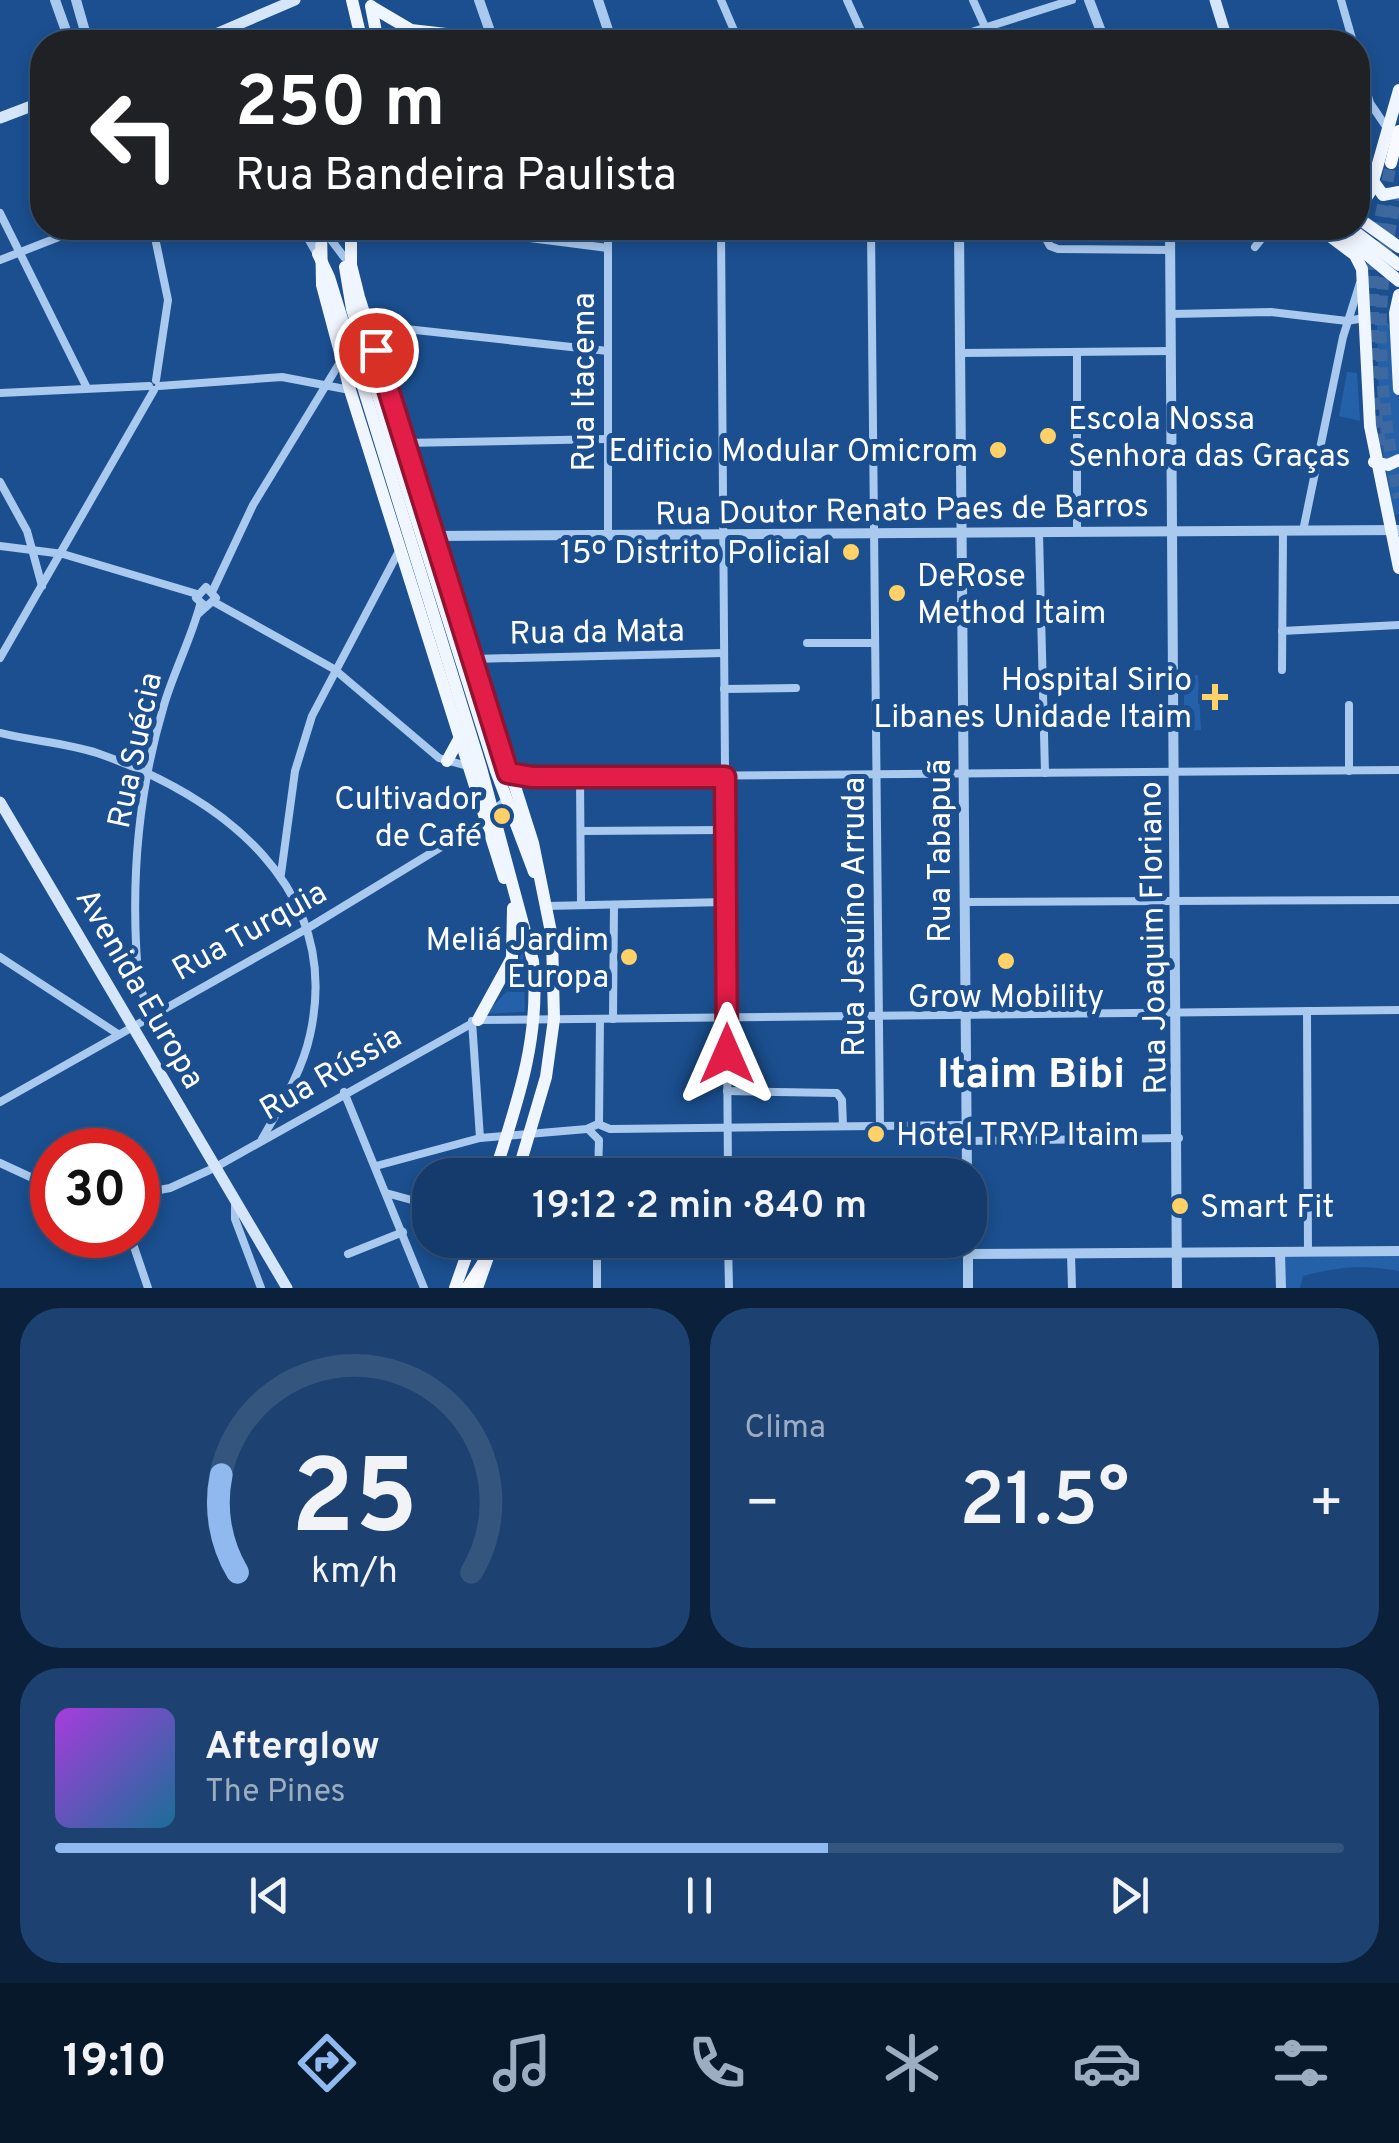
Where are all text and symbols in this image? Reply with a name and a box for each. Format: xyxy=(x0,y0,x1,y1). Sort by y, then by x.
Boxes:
text: 250 m xyxy=(235,62,445,151)
icon: left xyxy=(70,70,200,200)
text: Rua Bandeira Paulista xyxy=(235,149,677,206)
street label: Rua Itacema xyxy=(566,292,606,472)
pin xyxy=(334,308,419,393)
icon: arrive xyxy=(349,323,404,378)
place label: Escola Nossa Senhora das Graças xyxy=(1068,401,1351,478)
marker: Escola Nossa Senhora das Graças xyxy=(1037,425,1059,447)
place label: Edificio Modular Omicrom xyxy=(609,433,978,473)
marker: Edificio Modular Omicrom xyxy=(987,439,1009,461)
street label: Rua Doutor Renato Paes de Barros xyxy=(655,488,1149,536)
place label: 15º Distrito Policial xyxy=(560,535,831,575)
marker: 15º Distrito Policial xyxy=(840,541,862,563)
place label: DeRose Method Itaim xyxy=(917,558,1106,635)
marker: DeRose Method Itaim xyxy=(886,582,908,604)
street label: Rua da Mata xyxy=(509,612,685,656)
place label: Hospital Sirio Libanes Unidade Itaim xyxy=(873,662,1192,739)
street label: Rua Suécia xyxy=(101,669,173,832)
marker: Hospital Sirio Libanes Unidade Itaim xyxy=(1202,684,1228,710)
street label: Rua Tabapuã xyxy=(922,759,962,943)
street label: Rua Jesuíno Arruda xyxy=(836,777,876,1057)
place label: Cultivador de Café xyxy=(334,781,482,858)
street label: Rua Joaquim Floriano xyxy=(1132,781,1178,1095)
marker: Cultivador de Café xyxy=(491,805,513,827)
street label: Rua Turquia xyxy=(166,874,335,991)
street label: Avenida Europa xyxy=(65,882,212,1097)
place label: Meliá Jardim Europa xyxy=(426,922,609,999)
marker: Meliá Jardim Europa xyxy=(618,946,640,968)
marker: Grow Mobility xyxy=(995,950,1017,972)
place label: Grow Mobility xyxy=(908,979,1104,1019)
position arrow xyxy=(675,1002,779,1106)
street label: Rua Rússia xyxy=(253,1018,410,1131)
district label: Itaim Bibi xyxy=(937,1050,1125,1103)
place label: Hotel TRYP Itaim xyxy=(896,1117,1139,1157)
marker: Hotel TRYP Itaim xyxy=(865,1123,887,1145)
speed limit sign: 30 xyxy=(30,1128,160,1258)
text: 19:12 · 2 min · 840 m xyxy=(532,1183,867,1232)
place label: Smart Fit xyxy=(1200,1189,1334,1229)
marker: Smart Fit xyxy=(1169,1195,1191,1217)
text: Clima xyxy=(745,1409,826,1449)
text: 25 xyxy=(291,1438,418,1570)
text: 21.5° xyxy=(959,1457,1129,1552)
text: − xyxy=(745,1471,780,1541)
text: + xyxy=(1309,1471,1344,1541)
text: km/h xyxy=(311,1550,398,1596)
text: Afterglow xyxy=(205,1724,380,1773)
text: The Pines xyxy=(205,1773,346,1813)
icon: previous xyxy=(242,1868,297,1923)
icon: pause xyxy=(672,1868,727,1923)
icon: next xyxy=(1102,1868,1157,1923)
icon: directions xyxy=(292,2028,362,2098)
icon: music xyxy=(487,2028,557,2098)
icon: phone xyxy=(682,2028,752,2098)
icon: climate xyxy=(877,2028,947,2098)
icon: car xyxy=(1072,2028,1142,2098)
icon: filters xyxy=(1266,2028,1336,2098)
text: 19:10 xyxy=(62,2035,167,2092)

